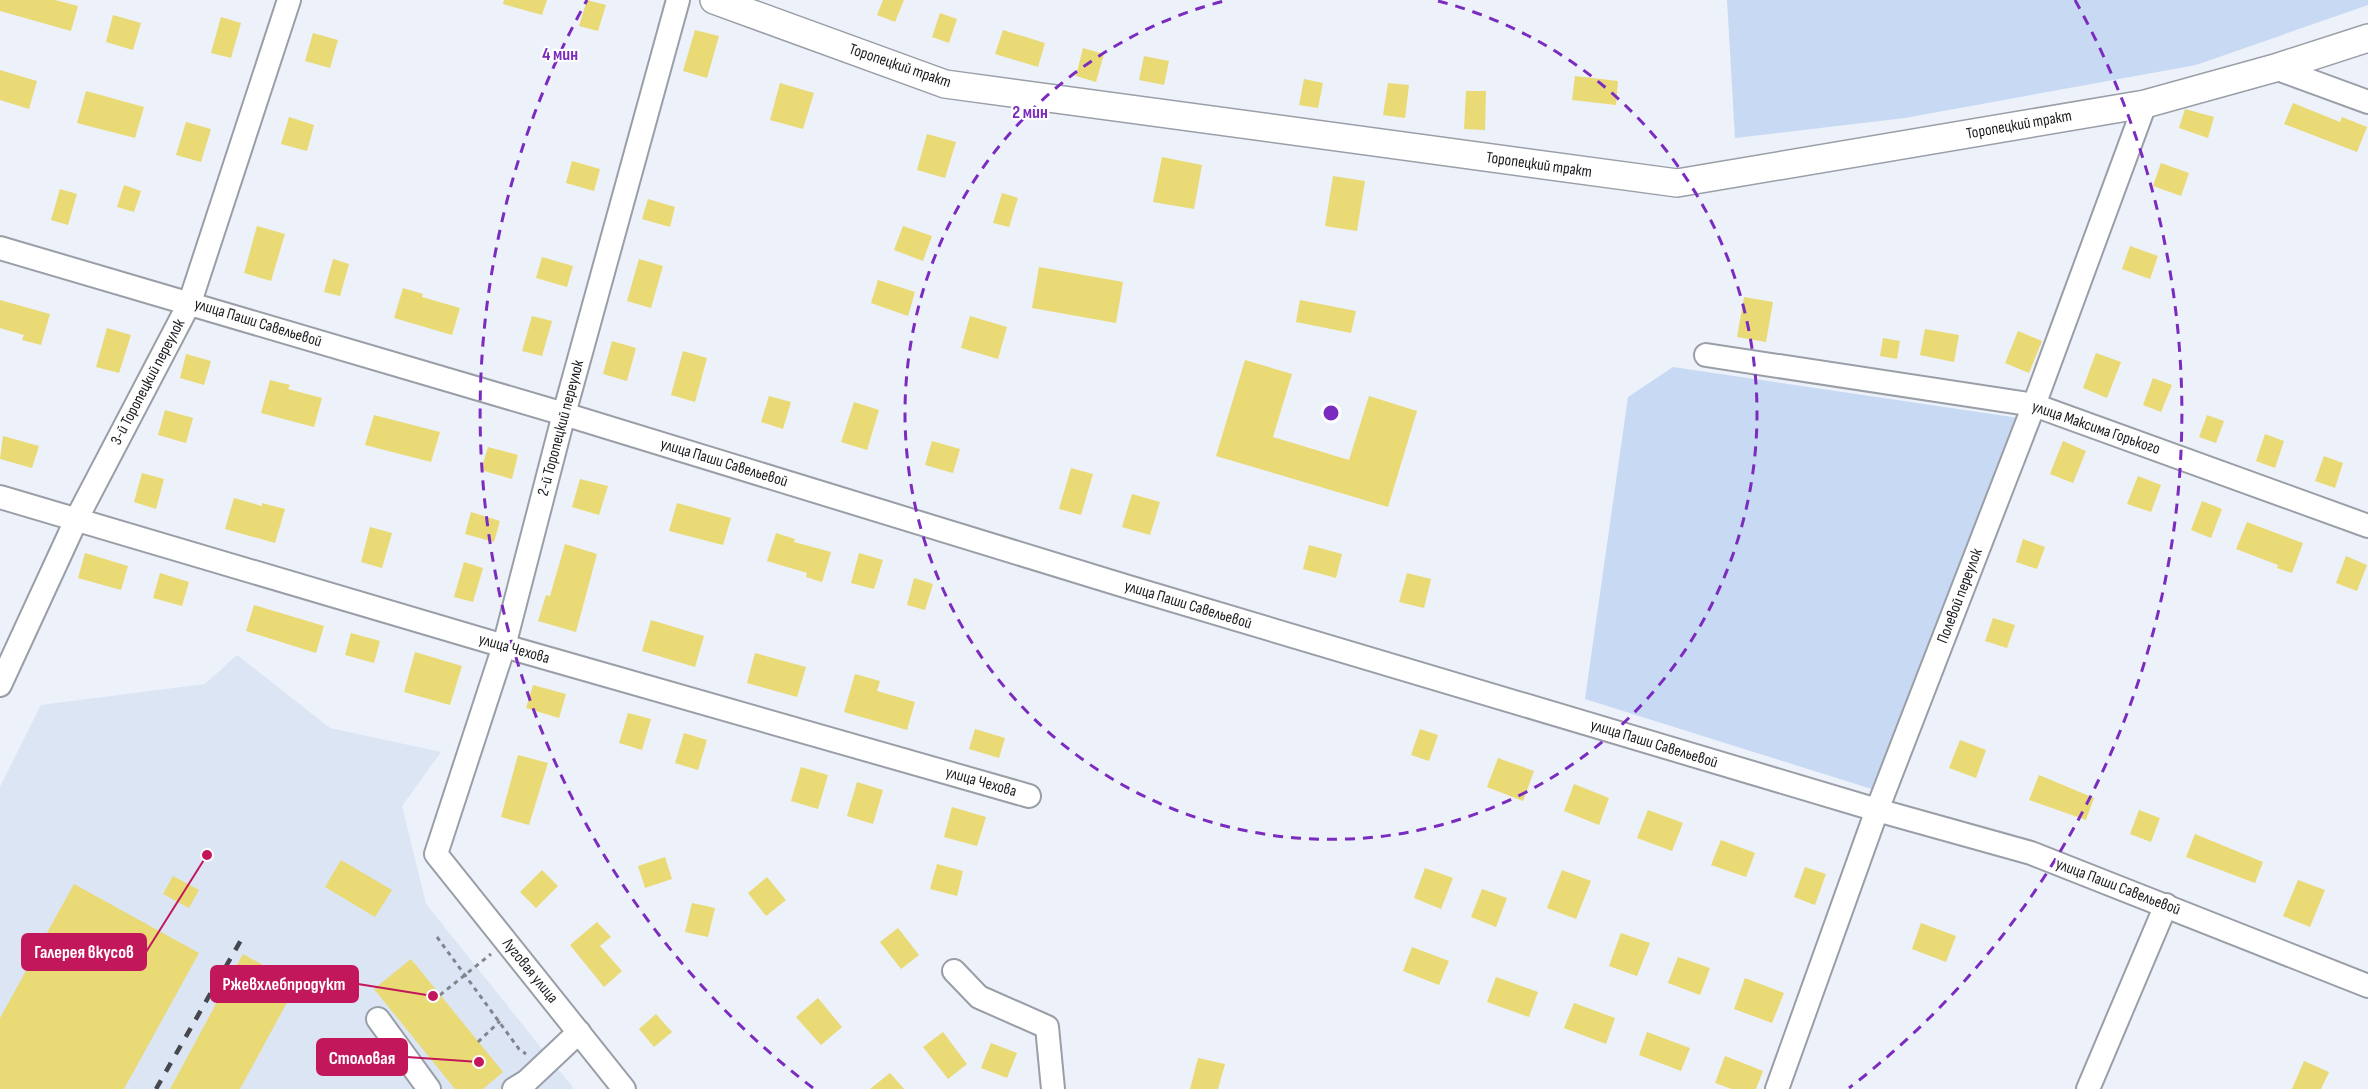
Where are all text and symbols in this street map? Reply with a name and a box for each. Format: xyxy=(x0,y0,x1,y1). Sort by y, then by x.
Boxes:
street label: Торопецкий тракт xyxy=(846,40,954,92)
text: 4 мин xyxy=(542,44,578,65)
text: 2 мин xyxy=(1012,102,1048,123)
street label: Торопецкий тракт xyxy=(1965,106,2073,144)
street label: Торопецкий тракт xyxy=(1485,148,1593,182)
street label: улица Паши Савельевой xyxy=(192,295,324,351)
street label: 3-й Торопецкий переулок xyxy=(107,315,190,448)
street label: 2-й Торопецкий переулок xyxy=(534,357,589,498)
street label: улица Максима Горького xyxy=(2029,397,2163,459)
centre of rings xyxy=(1321,403,1341,423)
street label: улица Паши Савельевой xyxy=(658,435,790,491)
street label: Полевой переулок xyxy=(1933,545,1987,646)
street label: улица Паши Савельевой xyxy=(1122,577,1254,633)
street label: улица Чехова xyxy=(476,630,552,668)
street label: улица Паши Савельевой xyxy=(1588,716,1720,772)
street label: улица Чехова xyxy=(943,763,1019,801)
street label: улица Паши Савельевой xyxy=(2053,854,2183,920)
callout: Галерея вкусов xyxy=(22,934,146,970)
street label: Луговая улица xyxy=(497,934,562,1007)
text: Галерея вкусов xyxy=(34,942,134,963)
callout: Ржевхлебпродукт xyxy=(211,966,358,1002)
text: Ржевхлебпродукт xyxy=(222,974,346,995)
callout: Столовая xyxy=(317,1039,407,1075)
text: Столовая xyxy=(329,1048,395,1069)

